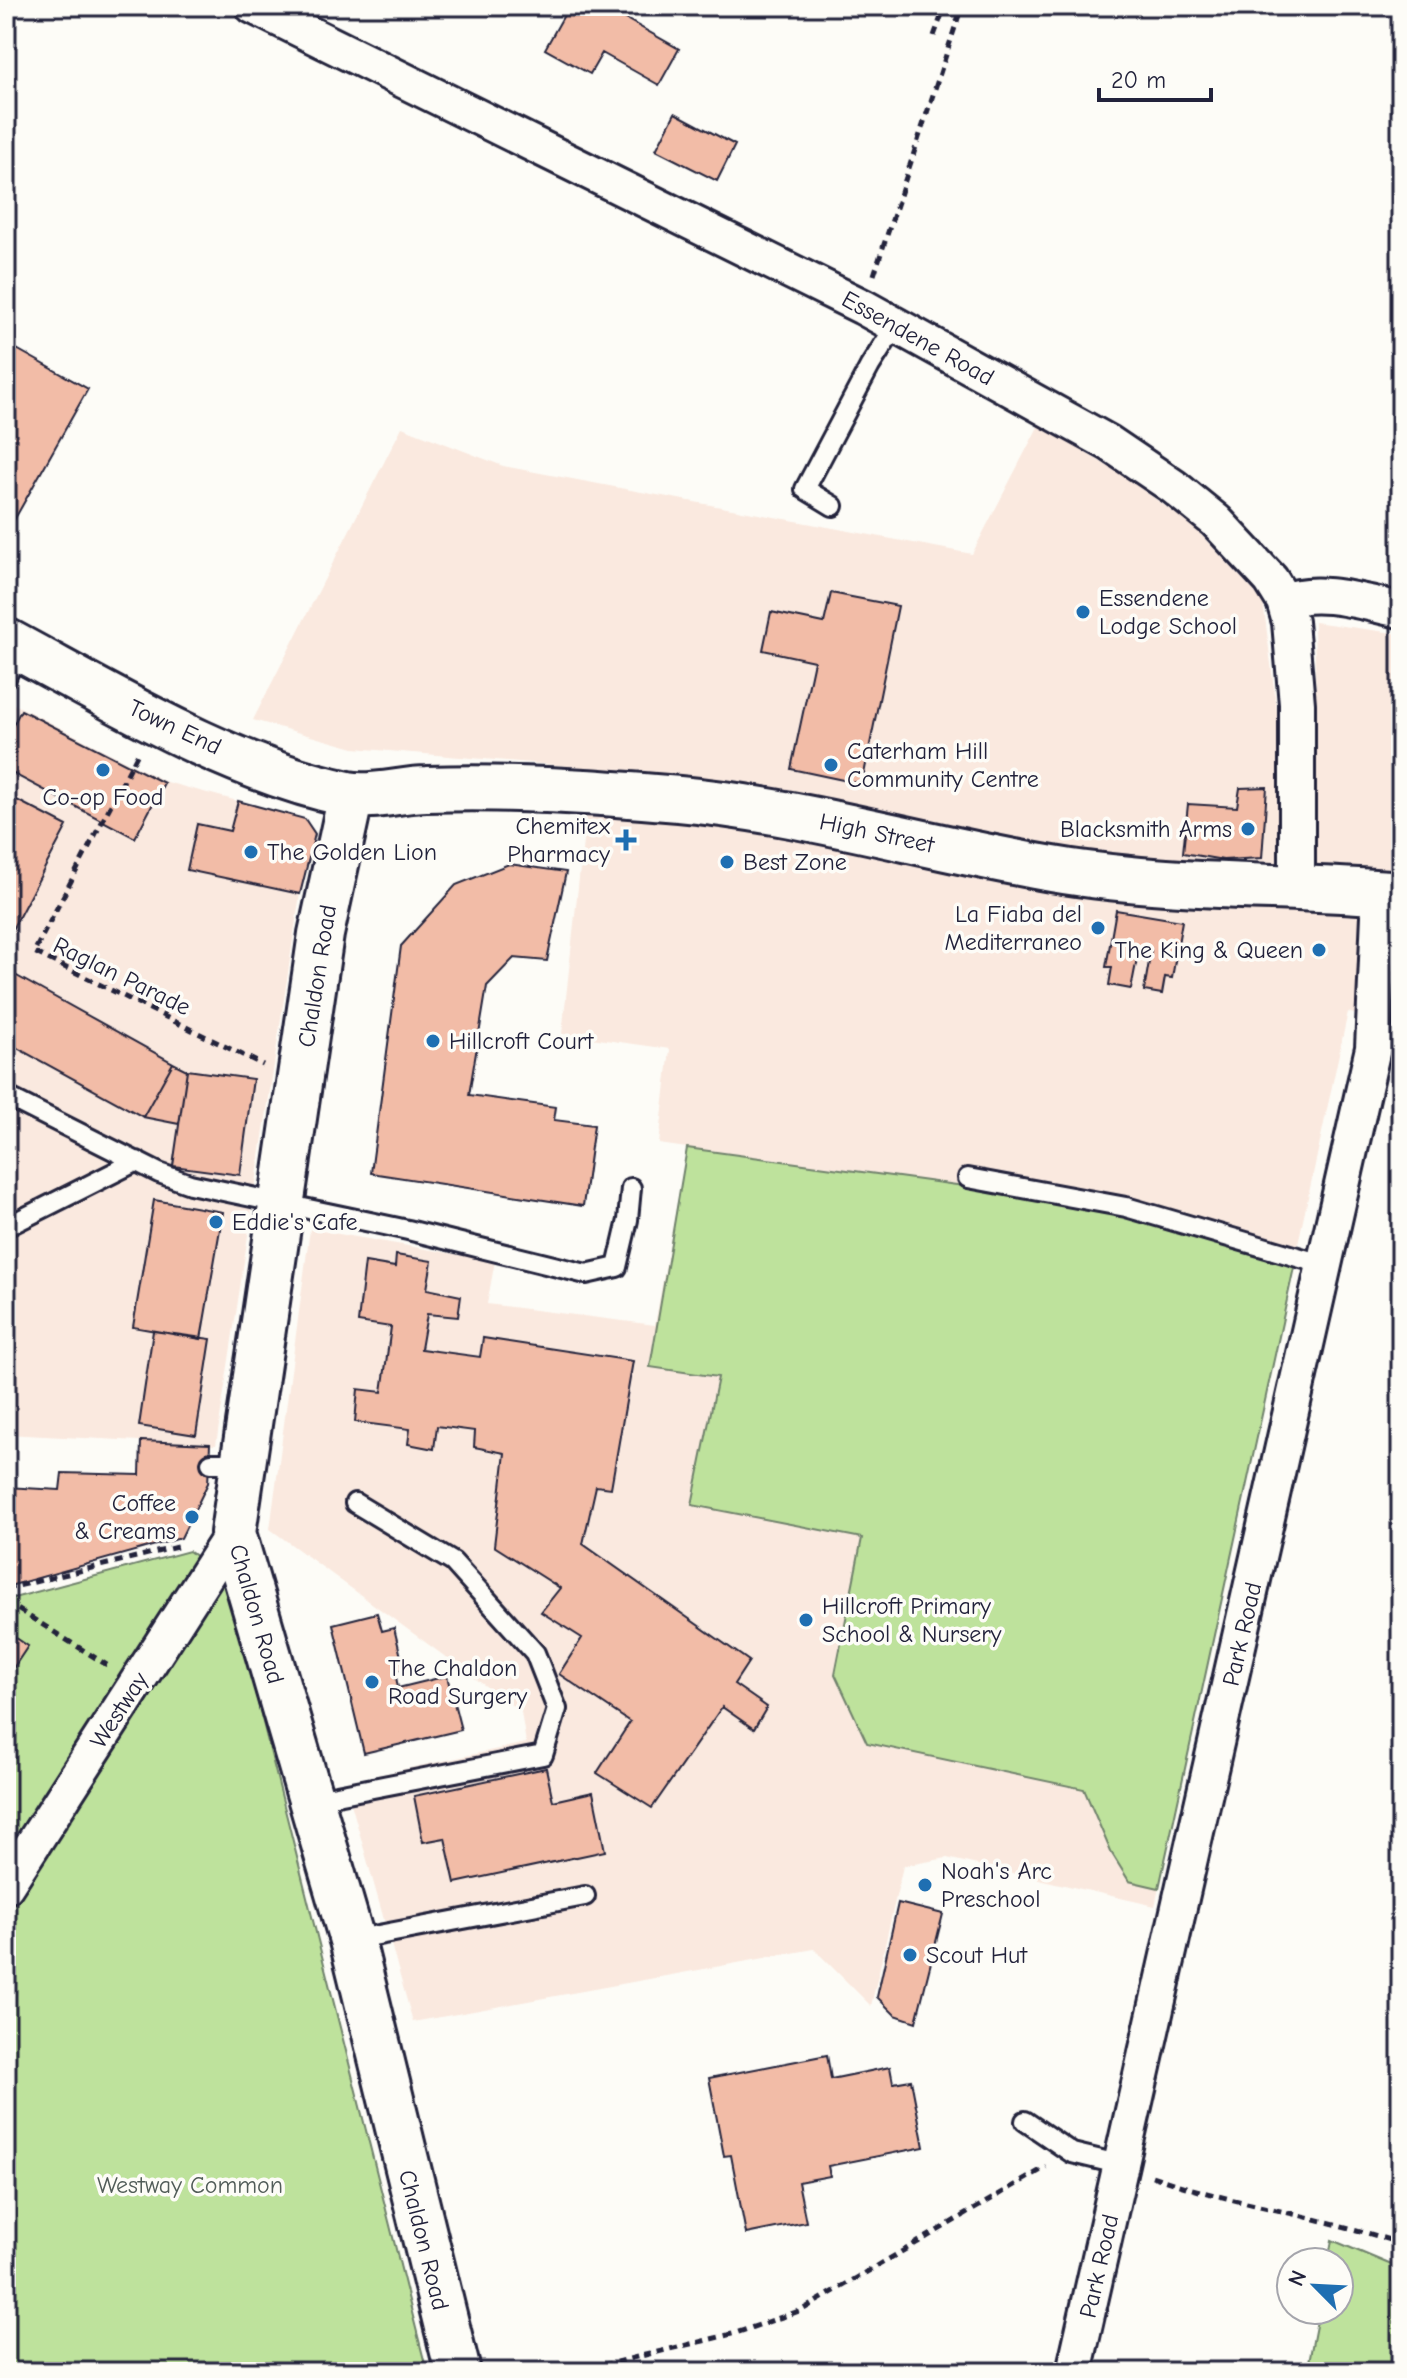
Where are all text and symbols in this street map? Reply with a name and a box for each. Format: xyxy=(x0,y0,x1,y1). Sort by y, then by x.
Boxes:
scale bar xyxy=(1099,52,1211,102)
text: 20 m xyxy=(1111,66,1166,94)
street label: Essendene Road xyxy=(837,285,999,391)
place label: Essendene Lodge School xyxy=(1099,584,1237,640)
marker: Essendene Lodge School xyxy=(1074,603,1092,621)
street label: Town End xyxy=(124,693,226,761)
place label: Caterham Hill Community Centre xyxy=(847,737,1039,793)
marker: Caterham Hill Community Centre xyxy=(822,756,840,774)
marker: Co-op Food xyxy=(94,761,112,779)
place label: Co-op Food xyxy=(42,783,164,811)
street label: High Street xyxy=(817,807,938,859)
place label: Chemitex Pharmacy xyxy=(507,812,611,868)
place label: Blacksmith Arms xyxy=(1060,815,1232,843)
marker: Blacksmith Arms xyxy=(1239,820,1257,838)
marker: Chemitex Pharmacy xyxy=(617,831,635,849)
place label: The Golden Lion xyxy=(267,838,437,866)
marker: The Golden Lion xyxy=(242,843,260,861)
place label: Best Zone xyxy=(743,848,847,876)
marker: Best Zone xyxy=(718,853,736,871)
place label: La Fiaba del Mediterraneo xyxy=(945,900,1082,956)
street label: Chaldon Road xyxy=(292,903,342,1049)
marker: La Fiaba del Mediterraneo xyxy=(1089,919,1107,937)
street label: Raglan Parade xyxy=(49,931,195,1021)
place label: The King & Queen xyxy=(1115,936,1303,964)
marker: The King & Queen xyxy=(1310,941,1328,959)
place label: Hillcroft Court xyxy=(449,1027,594,1055)
marker: Hillcroft Court xyxy=(424,1032,442,1050)
place label: Eddie's Cafe xyxy=(232,1208,358,1236)
marker: Eddie's Cafe xyxy=(207,1213,225,1231)
place label: Coffee & Creams xyxy=(74,1489,176,1545)
marker: Coffee & Creams xyxy=(183,1508,201,1526)
street label: Chaldon Road xyxy=(224,1541,290,1687)
street label: Park Road xyxy=(1216,1579,1268,1689)
place label: Hillcroft Primary School & Nursery xyxy=(822,1592,1002,1648)
marker: Hillcroft Primary School & Nursery xyxy=(797,1611,815,1629)
place label: The Chaldon Road Surgery xyxy=(388,1654,527,1710)
street label: Westway xyxy=(84,1666,154,1753)
marker: The Chaldon Road Surgery xyxy=(363,1673,381,1691)
place label: Noah's Arc Preschool xyxy=(941,1857,1052,1913)
marker: Noah's Arc Preschool xyxy=(916,1876,934,1894)
place label: Scout Hut xyxy=(926,1941,1028,1969)
marker: Scout Hut xyxy=(901,1946,919,1964)
street label: Chaldon Road xyxy=(393,2167,455,2313)
park label: Westway Common xyxy=(97,2171,283,2199)
street label: Park Road xyxy=(1073,2211,1125,2321)
north arrow xyxy=(1275,2246,1355,2326)
text: N xyxy=(1283,2266,1312,2290)

